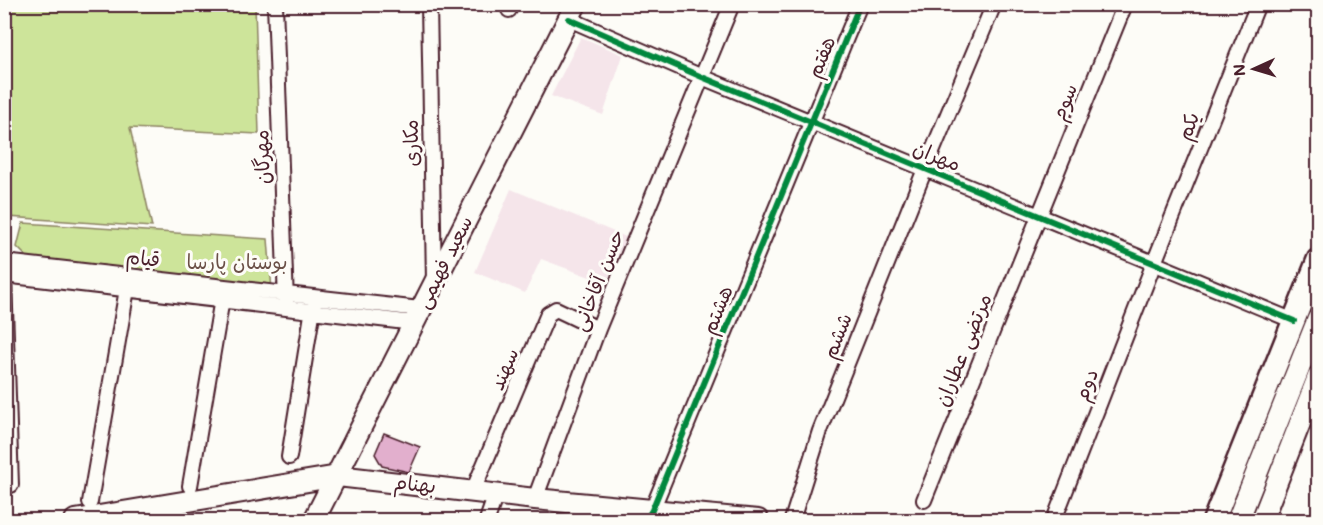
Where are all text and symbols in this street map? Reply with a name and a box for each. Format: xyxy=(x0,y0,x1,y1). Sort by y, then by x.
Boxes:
street label: هفتم xyxy=(800,32,843,83)
north arrow xyxy=(1224,39,1284,99)
text: N xyxy=(1228,63,1249,77)
street label: سوم xyxy=(1044,79,1086,126)
street label: یکم xyxy=(1170,108,1207,145)
street label: مکاری xyxy=(397,119,423,167)
street label: مهرگان xyxy=(247,129,275,185)
street label: مهران xyxy=(910,134,965,176)
street label: سعید فهیمی xyxy=(409,211,478,313)
street label: حسن آقاخانی xyxy=(565,225,630,335)
street label: قیام xyxy=(124,242,162,275)
park label: بوستان پارسا xyxy=(187,248,287,275)
street label: هشتم xyxy=(695,281,740,339)
street label: مرتضی عطاران xyxy=(928,289,997,410)
street label: ششم xyxy=(815,309,860,364)
street label: سهند xyxy=(483,344,524,394)
street label: دوم xyxy=(1067,365,1107,406)
street label: بهنام xyxy=(392,468,438,502)

